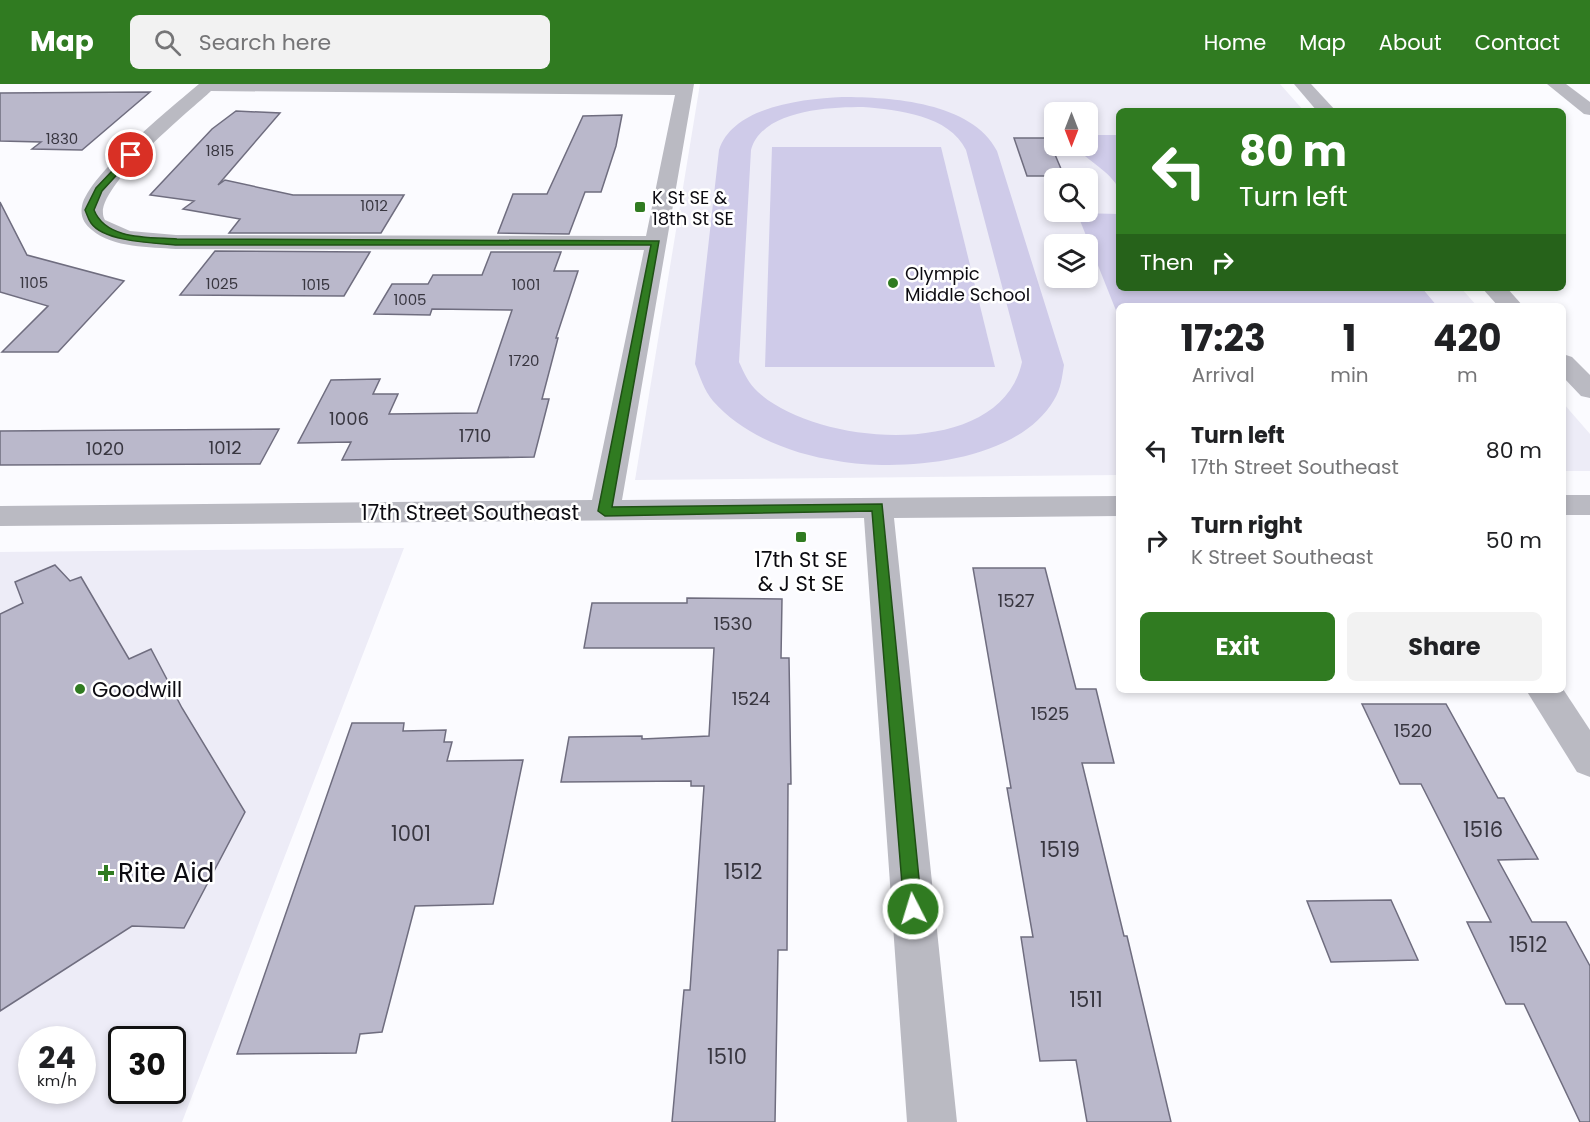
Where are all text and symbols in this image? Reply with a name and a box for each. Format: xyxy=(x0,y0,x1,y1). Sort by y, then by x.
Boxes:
search box xyxy=(130,15,550,69)
text: Map xyxy=(30,22,94,61)
icon: search xyxy=(151,26,184,59)
text: Search here xyxy=(199,27,331,58)
text: Home xyxy=(1204,28,1266,57)
text: Map xyxy=(1299,28,1346,57)
text: About xyxy=(1379,28,1442,57)
text: Contact xyxy=(1475,28,1560,57)
north arrow xyxy=(1044,102,1098,156)
map controls xyxy=(1044,102,1098,288)
text: 80 m xyxy=(1239,122,1347,181)
house number: 1830 xyxy=(46,128,78,149)
pin xyxy=(105,129,156,180)
icon: left xyxy=(1140,132,1218,210)
icon: arrive xyxy=(114,138,147,171)
house number: 1815 xyxy=(206,140,234,161)
button: search xyxy=(1044,168,1098,222)
text: Turn left xyxy=(1239,178,1348,215)
place label: K St SE & 18th St SE xyxy=(652,185,734,231)
house number: 1012 xyxy=(360,195,388,216)
marker: K St SE & 18th St SE xyxy=(633,200,647,214)
button: layers xyxy=(1044,234,1098,288)
icon: right xyxy=(1206,246,1239,279)
text: Then xyxy=(1140,247,1194,278)
place label: Olympic Middle School xyxy=(905,261,1030,307)
house number: 1105 xyxy=(20,272,48,293)
house number: 1025 xyxy=(206,273,238,294)
house number: 1015 xyxy=(302,274,330,295)
house number: 1001 xyxy=(512,274,540,295)
marker: Olympic Middle School xyxy=(886,276,900,290)
house number: 1005 xyxy=(393,289,427,310)
text: 17:23 xyxy=(1180,313,1266,364)
text: 1 xyxy=(1343,313,1356,364)
text: 420 xyxy=(1433,313,1502,364)
house number: 1720 xyxy=(508,350,540,371)
text: Arrival xyxy=(1192,361,1255,389)
text: min xyxy=(1330,361,1369,389)
text: m xyxy=(1457,361,1478,389)
house number: 1006 xyxy=(329,406,369,431)
text: Turn left xyxy=(1191,420,1285,451)
house number: 1710 xyxy=(459,423,491,448)
icon: left xyxy=(1140,434,1173,467)
house number: 1012 xyxy=(208,435,242,460)
text: 80 m xyxy=(1486,435,1542,466)
house number: 1020 xyxy=(86,436,124,461)
text: 17th Street Southeast xyxy=(1191,453,1399,481)
street label: 17th Street Southeast xyxy=(361,498,579,527)
text: Turn right xyxy=(1191,510,1302,541)
icon: right xyxy=(1140,524,1173,557)
text: 50 m xyxy=(1486,525,1542,556)
marker: 17th St SE & J St SE xyxy=(794,530,808,544)
text: K Street Southeast xyxy=(1191,543,1373,571)
place label: 17th St SE & J St SE xyxy=(754,545,848,598)
house number: 1527 xyxy=(997,588,1035,613)
house number: 1530 xyxy=(714,611,752,636)
button: Exit xyxy=(1140,612,1335,681)
button: Share xyxy=(1347,612,1542,681)
place label: Goodwill xyxy=(92,675,182,704)
marker: Goodwill xyxy=(73,682,87,696)
house number: 1524 xyxy=(732,686,770,711)
house number: 1525 xyxy=(1031,701,1069,726)
house number: 1520 xyxy=(1394,718,1432,743)
house number: 1516 xyxy=(1463,815,1503,844)
house number: 1001 xyxy=(391,819,431,848)
house number: 1519 xyxy=(1040,835,1080,864)
place label: Rite Aid xyxy=(118,855,214,891)
house number: 1512 xyxy=(724,857,762,886)
marker: Rite Aid xyxy=(99,866,113,880)
position arrow xyxy=(881,877,945,941)
house number: 1512 xyxy=(1509,930,1547,959)
house number: 1511 xyxy=(1069,985,1103,1014)
speed limit sign: 30 xyxy=(108,1026,186,1104)
text: 24 xyxy=(38,1036,76,1079)
house number: 1510 xyxy=(707,1042,747,1071)
text: km/h xyxy=(37,1070,77,1091)

